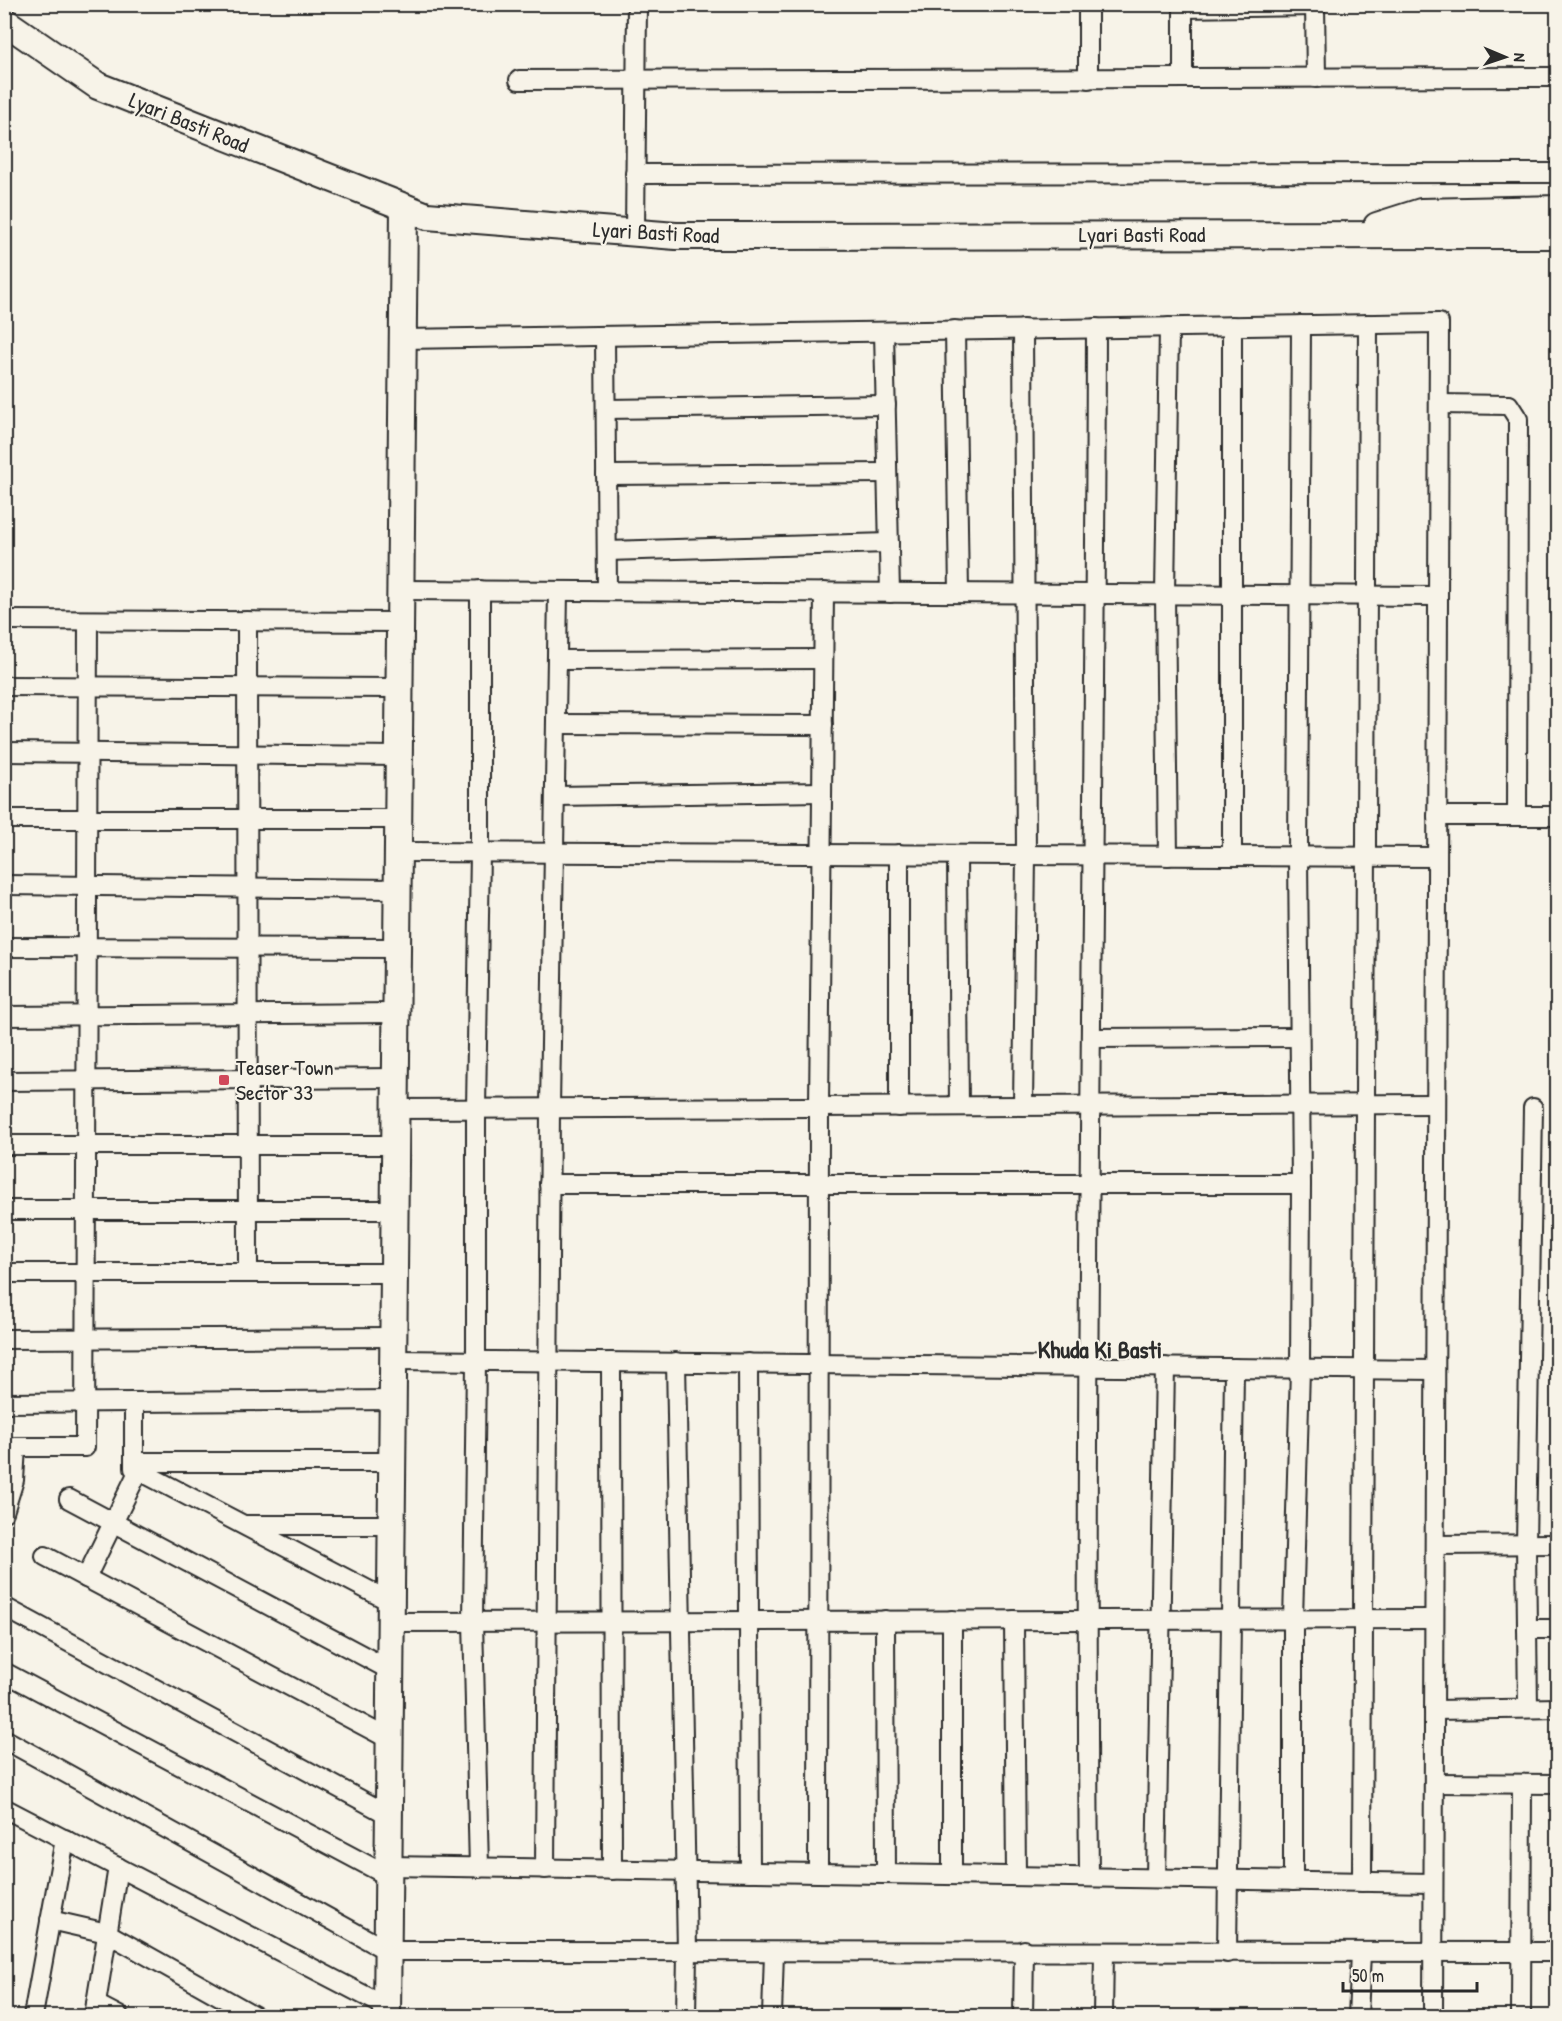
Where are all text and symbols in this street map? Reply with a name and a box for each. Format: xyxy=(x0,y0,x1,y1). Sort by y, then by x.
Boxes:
north arrow xyxy=(1475,27,1535,87)
text: N xyxy=(1509,53,1531,63)
street label: Lyari Basti Road xyxy=(125,84,254,160)
street label: Lyari Basti Road xyxy=(592,214,720,250)
street label: Lyari Basti Road xyxy=(1079,219,1206,249)
place label: Teaser Town Sector 33 xyxy=(236,1052,334,1107)
marker: Teaser Town Sector 33 xyxy=(217,1073,231,1087)
district label: Khuda Ki Basti xyxy=(1038,1333,1162,1365)
scale bar xyxy=(1343,1955,1476,1993)
text: 50 m xyxy=(1352,1963,1384,1988)

